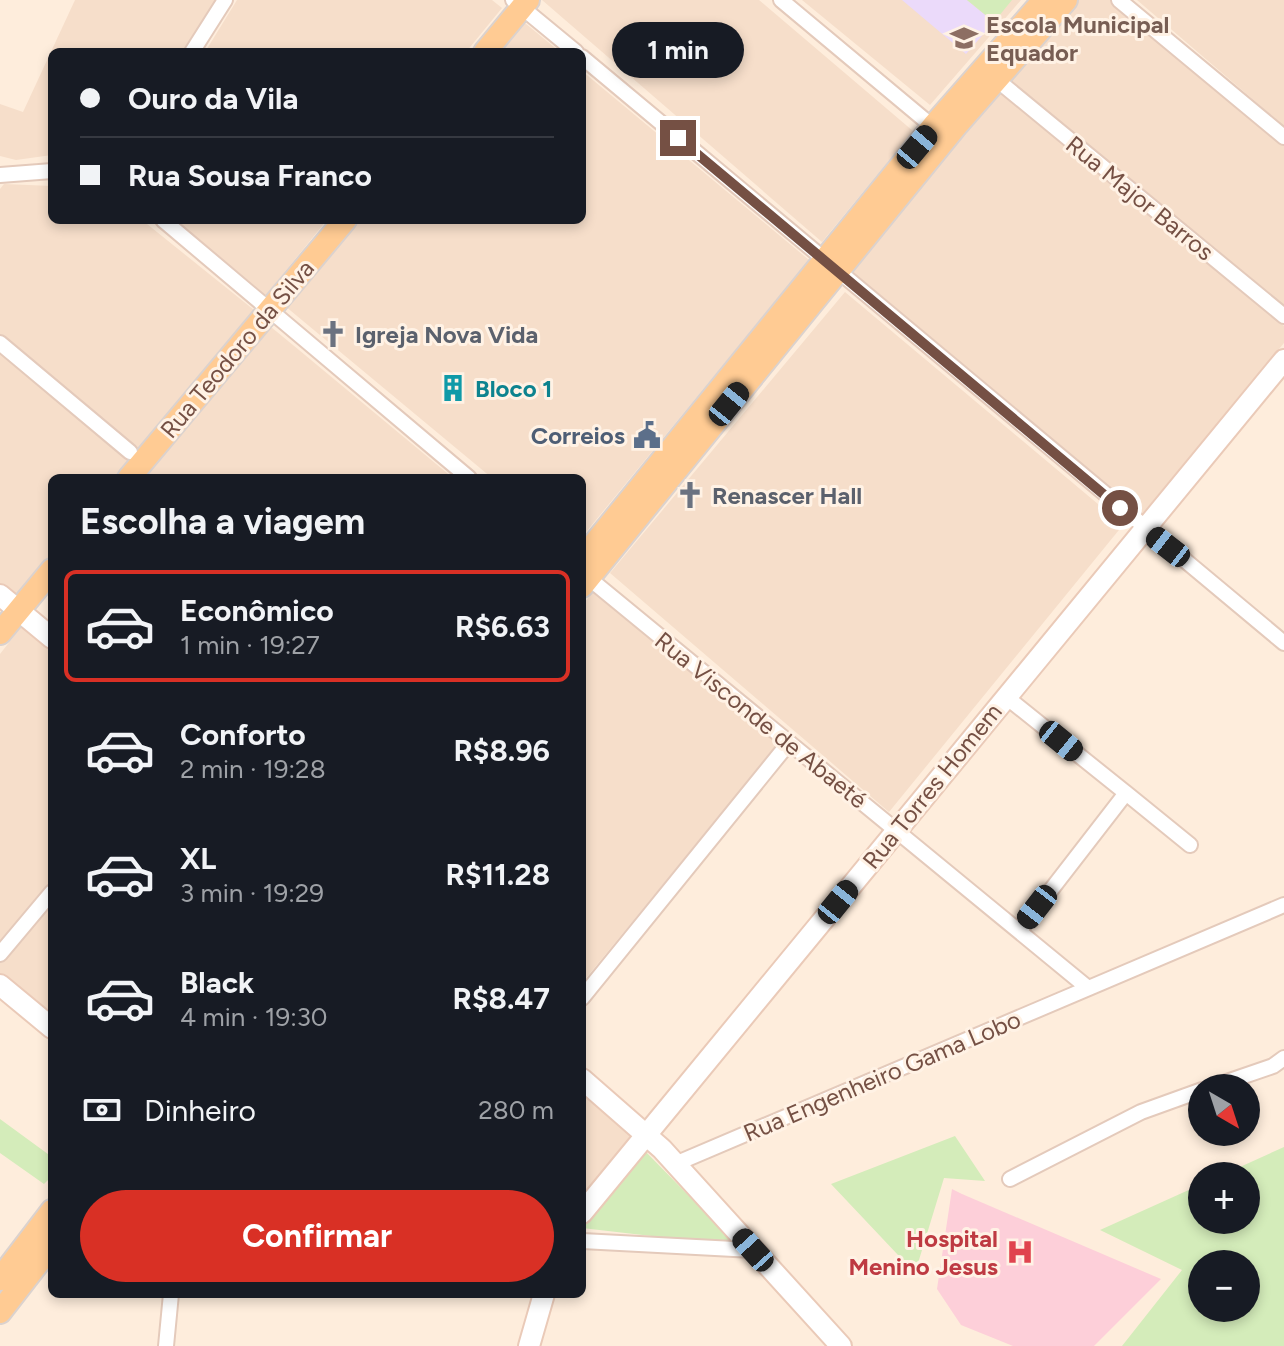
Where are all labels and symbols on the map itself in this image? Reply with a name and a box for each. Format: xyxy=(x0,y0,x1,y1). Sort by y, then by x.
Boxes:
place label: Escola Municipal Equador xyxy=(986,10,1169,67)
callout: 1 min xyxy=(612,22,744,78)
school or university icon: Escola Municipal Equador xyxy=(949,23,979,53)
route end xyxy=(660,120,696,156)
car xyxy=(892,121,942,173)
street label: Rua Major Barros xyxy=(1060,130,1220,266)
street label: Rua Teodoro da Silva xyxy=(154,254,320,444)
church icon: Igreja Nova Vida xyxy=(318,319,348,349)
place label: Igreja Nova Vida xyxy=(355,320,538,349)
building icon: Bloco 1 xyxy=(438,373,468,403)
place label: Bloco 1 xyxy=(475,374,552,403)
car xyxy=(705,378,753,430)
public building icon: Correios xyxy=(632,420,662,450)
place label: Correios xyxy=(531,421,625,450)
church icon: Renascer Hall xyxy=(675,480,705,510)
place label: Renascer Hall xyxy=(712,481,862,510)
route start xyxy=(1102,490,1138,526)
car xyxy=(1142,523,1194,571)
street label: Rua Visconde de Abaeté xyxy=(649,626,873,814)
street label: Rua Torres Homem xyxy=(856,697,1008,875)
car xyxy=(1035,717,1087,765)
car xyxy=(814,876,862,928)
car xyxy=(1013,881,1061,933)
street label: Rua Engenheiro Gama Lobo xyxy=(739,1004,1025,1148)
north arrow xyxy=(1188,1074,1260,1146)
car xyxy=(728,1224,778,1276)
place label: Hospital Menino Jesus xyxy=(848,1224,998,1281)
hospital icon: Hospital Menino Jesus xyxy=(1005,1237,1035,1267)

